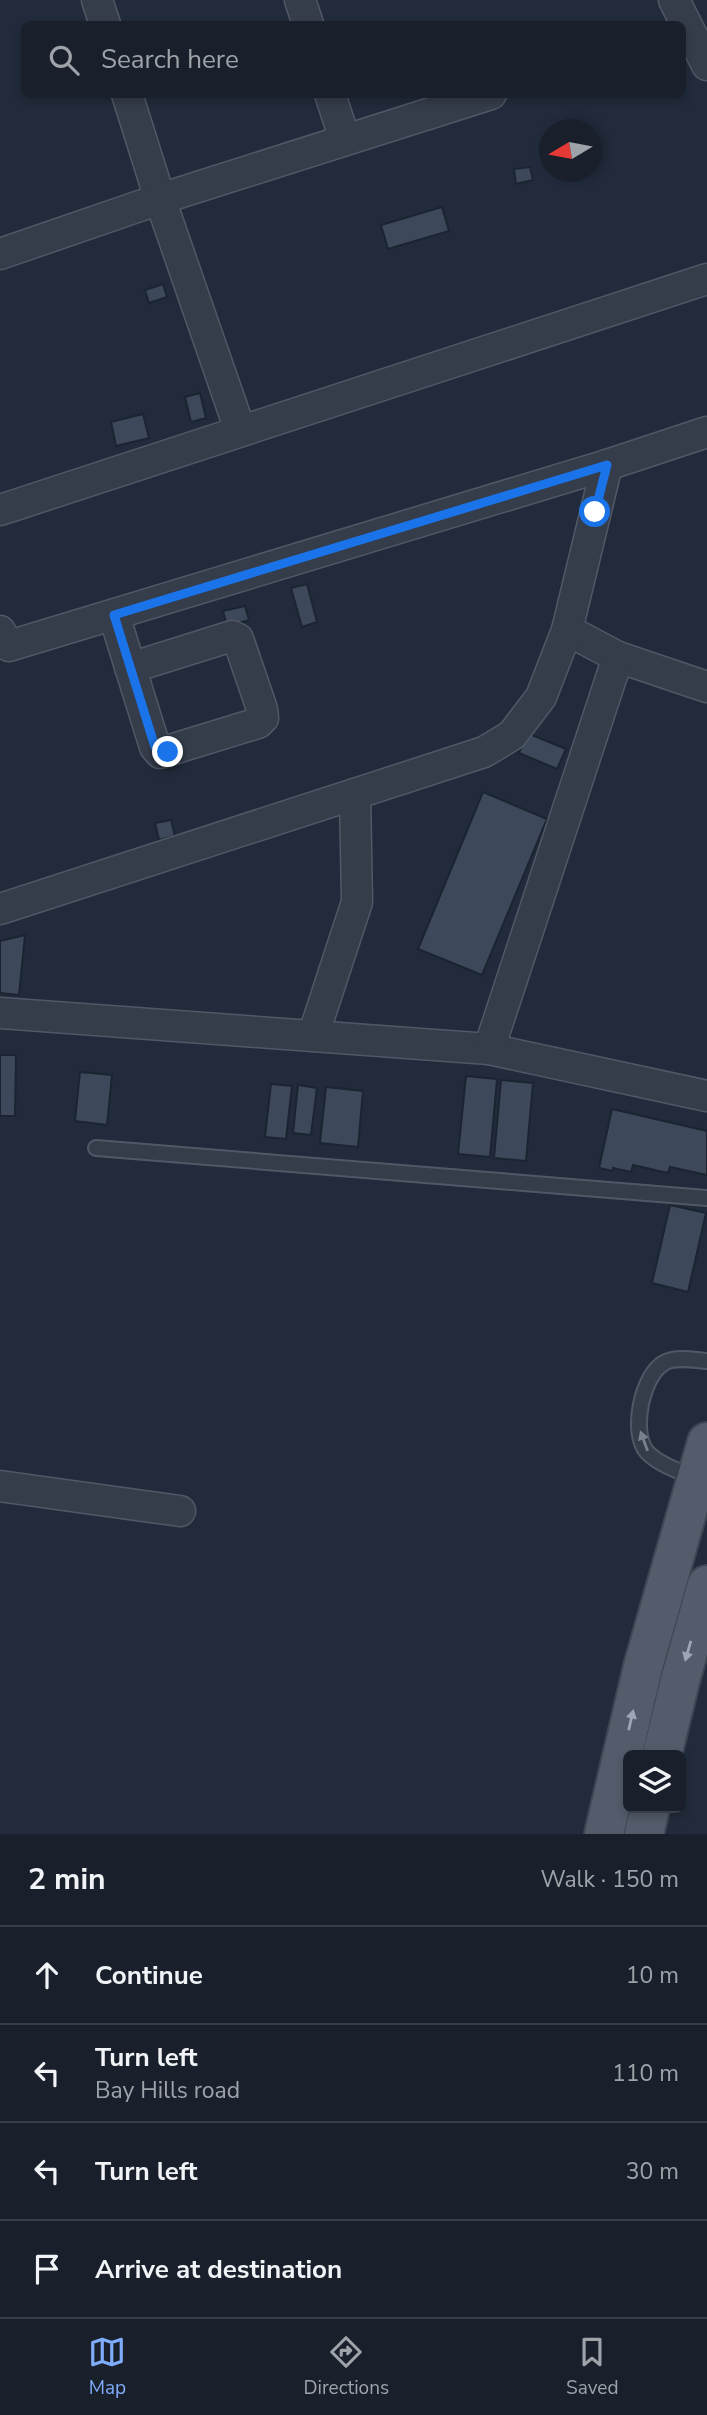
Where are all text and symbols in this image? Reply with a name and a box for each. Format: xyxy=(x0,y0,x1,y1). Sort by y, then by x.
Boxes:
search box xyxy=(21,21,686,98)
icon: search xyxy=(45,41,83,79)
text: Search here xyxy=(101,42,239,77)
north arrow xyxy=(539,119,602,182)
route start xyxy=(579,496,610,527)
route end xyxy=(152,736,183,767)
one-way arrow xyxy=(638,1430,649,1451)
one-way arrow xyxy=(683,1641,693,1662)
one-way arrow xyxy=(625,1709,636,1731)
map controls xyxy=(623,1750,686,1813)
button: layers xyxy=(623,1750,686,1813)
text: 2 min xyxy=(28,1859,106,1900)
text: Walk · 150 m xyxy=(540,1864,679,1895)
icon: ahead xyxy=(28,1956,66,1994)
text: Continue xyxy=(95,1958,203,1993)
text: 10 m xyxy=(626,1960,679,1991)
text: Turn left xyxy=(95,2040,198,2075)
icon: left xyxy=(28,2054,66,2092)
text: 110 m xyxy=(612,2058,679,2089)
text: Bay Hills road xyxy=(95,2075,240,2106)
icon: left xyxy=(28,2152,66,2190)
text: Turn left xyxy=(95,2154,198,2189)
text: 30 m xyxy=(626,2156,679,2187)
icon: arrive xyxy=(28,2250,66,2288)
text: Arrive at destination xyxy=(95,2252,342,2287)
tab: Map xyxy=(88,2333,126,2401)
tab: Directions xyxy=(303,2333,389,2401)
tab: Saved xyxy=(566,2333,619,2401)

